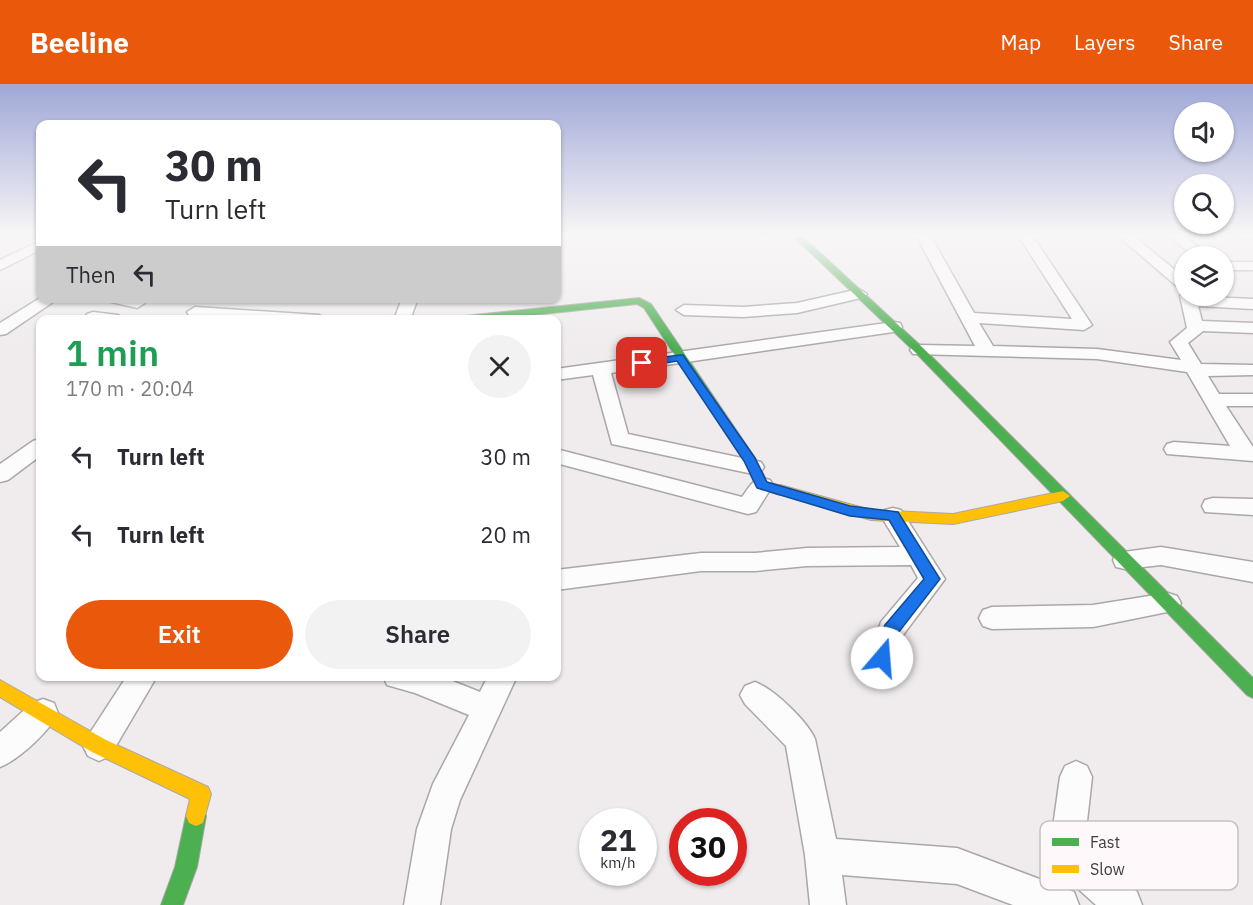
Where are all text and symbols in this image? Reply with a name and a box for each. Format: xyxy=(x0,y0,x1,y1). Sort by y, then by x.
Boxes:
text: Beeline xyxy=(30,24,129,61)
text: Map xyxy=(1001,28,1041,56)
text: Layers xyxy=(1074,28,1136,56)
text: Share xyxy=(1169,28,1223,56)
map controls xyxy=(1174,102,1234,306)
button: sound xyxy=(1174,102,1234,162)
text: 30 m xyxy=(165,138,263,193)
icon: left xyxy=(66,144,144,222)
button: search xyxy=(1174,174,1234,234)
text: Turn left xyxy=(165,191,266,226)
button: layers xyxy=(1174,246,1234,306)
icon: left xyxy=(128,258,161,291)
text: Then xyxy=(66,260,116,289)
text: 1 min xyxy=(66,329,159,376)
button: close xyxy=(468,335,531,398)
pin xyxy=(616,337,667,388)
icon: arrive xyxy=(625,346,658,379)
text: 170 m · 20:04 xyxy=(66,375,194,402)
icon: left xyxy=(66,440,99,473)
text: Turn left xyxy=(117,442,205,471)
text: 30 m xyxy=(480,442,531,471)
icon: left xyxy=(66,518,99,551)
text: Turn left xyxy=(117,520,205,549)
text: 20 m xyxy=(480,520,531,549)
button: Exit xyxy=(66,600,293,669)
button: Share xyxy=(305,600,531,669)
position arrow xyxy=(850,626,914,690)
speed limit sign: 30 xyxy=(669,808,747,886)
text: 21 xyxy=(600,820,636,859)
legend xyxy=(1040,821,1238,890)
text: Fast xyxy=(1090,832,1120,852)
text: km/h xyxy=(600,853,636,872)
text: Slow xyxy=(1090,859,1125,879)

